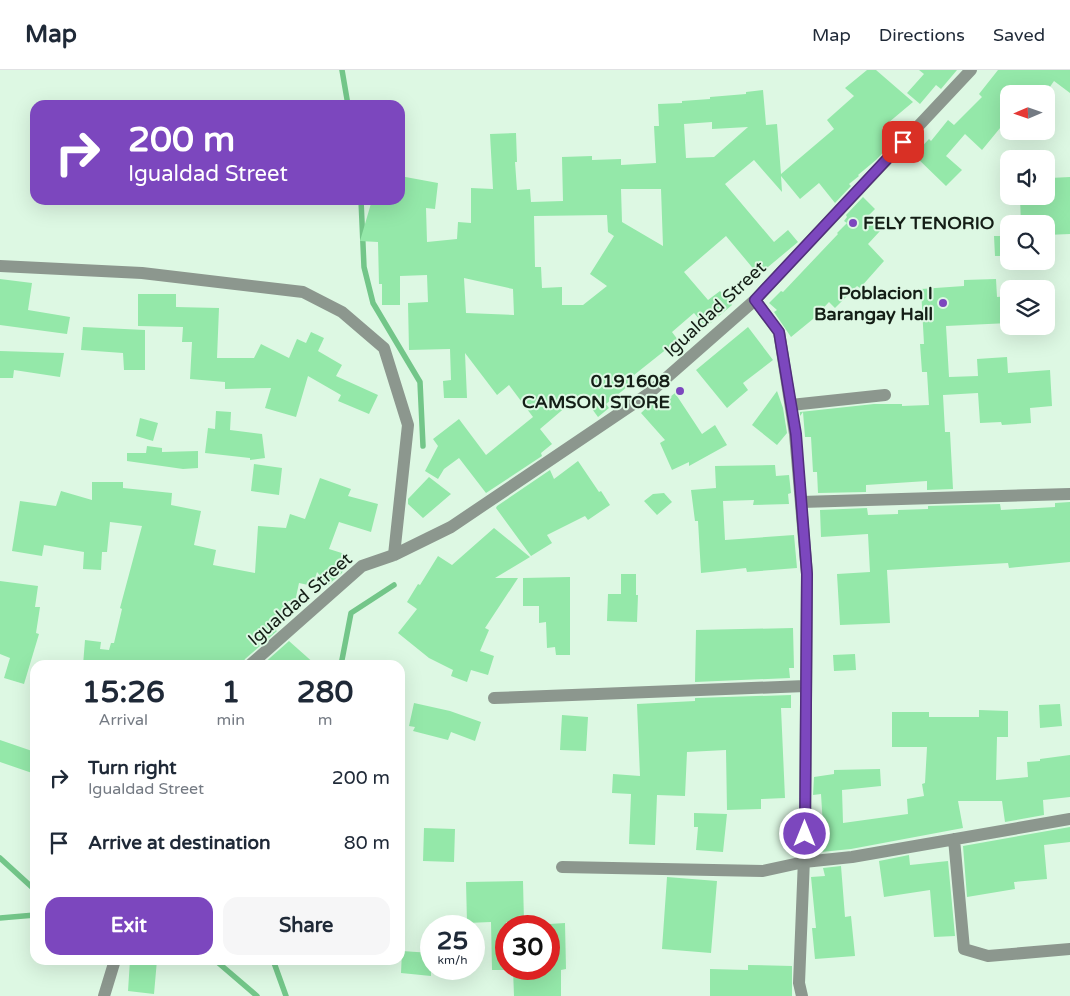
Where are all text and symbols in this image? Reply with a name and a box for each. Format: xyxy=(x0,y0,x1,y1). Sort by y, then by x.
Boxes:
text: Map xyxy=(25,20,77,49)
text: Map xyxy=(812,24,851,46)
text: Directions xyxy=(879,24,965,46)
text: Saved xyxy=(993,24,1045,46)
north arrow xyxy=(1000,85,1055,140)
map controls xyxy=(1000,85,1055,335)
text: 200 m xyxy=(128,119,235,161)
icon: right xyxy=(45,120,110,185)
pin xyxy=(882,121,924,163)
icon: arrive xyxy=(889,128,917,156)
button: sound xyxy=(1000,150,1055,205)
text: Igualdad Street xyxy=(128,161,288,187)
place label: FELY TENORIO xyxy=(863,212,994,234)
button: search xyxy=(1000,215,1055,270)
marker: FELY TENORIO xyxy=(847,217,859,229)
street label: Igualdad Street xyxy=(660,256,770,362)
button: layers xyxy=(1000,280,1055,335)
place label: Poblacion I Barangay Hall xyxy=(814,282,933,325)
marker: Poblacion I Barangay Hall xyxy=(937,297,949,309)
place label: 0191608 CAMSON STORE xyxy=(522,370,670,413)
marker: 0191608 CAMSON STORE xyxy=(674,385,686,397)
street label: Igualdad Street xyxy=(243,548,357,650)
text: 15:26 xyxy=(82,674,165,711)
text: 1 xyxy=(221,674,240,711)
text: 280 xyxy=(297,674,353,711)
text: Arrival xyxy=(99,710,148,730)
text: min xyxy=(217,710,245,730)
text: m xyxy=(318,710,332,730)
text: Turn right xyxy=(88,757,176,779)
icon: right xyxy=(45,764,73,792)
text: 200 m xyxy=(332,767,390,789)
text: Igualdad Street xyxy=(88,779,204,799)
position arrow xyxy=(778,807,830,859)
icon: arrive xyxy=(45,829,73,857)
text: Arrive at destination xyxy=(88,832,271,854)
text: 80 m xyxy=(344,832,390,854)
button: Exit xyxy=(45,897,213,955)
button: Share xyxy=(223,897,390,955)
speed limit sign: 30 xyxy=(495,915,560,980)
text: 25 xyxy=(437,926,468,956)
text: km/h xyxy=(437,953,468,967)

